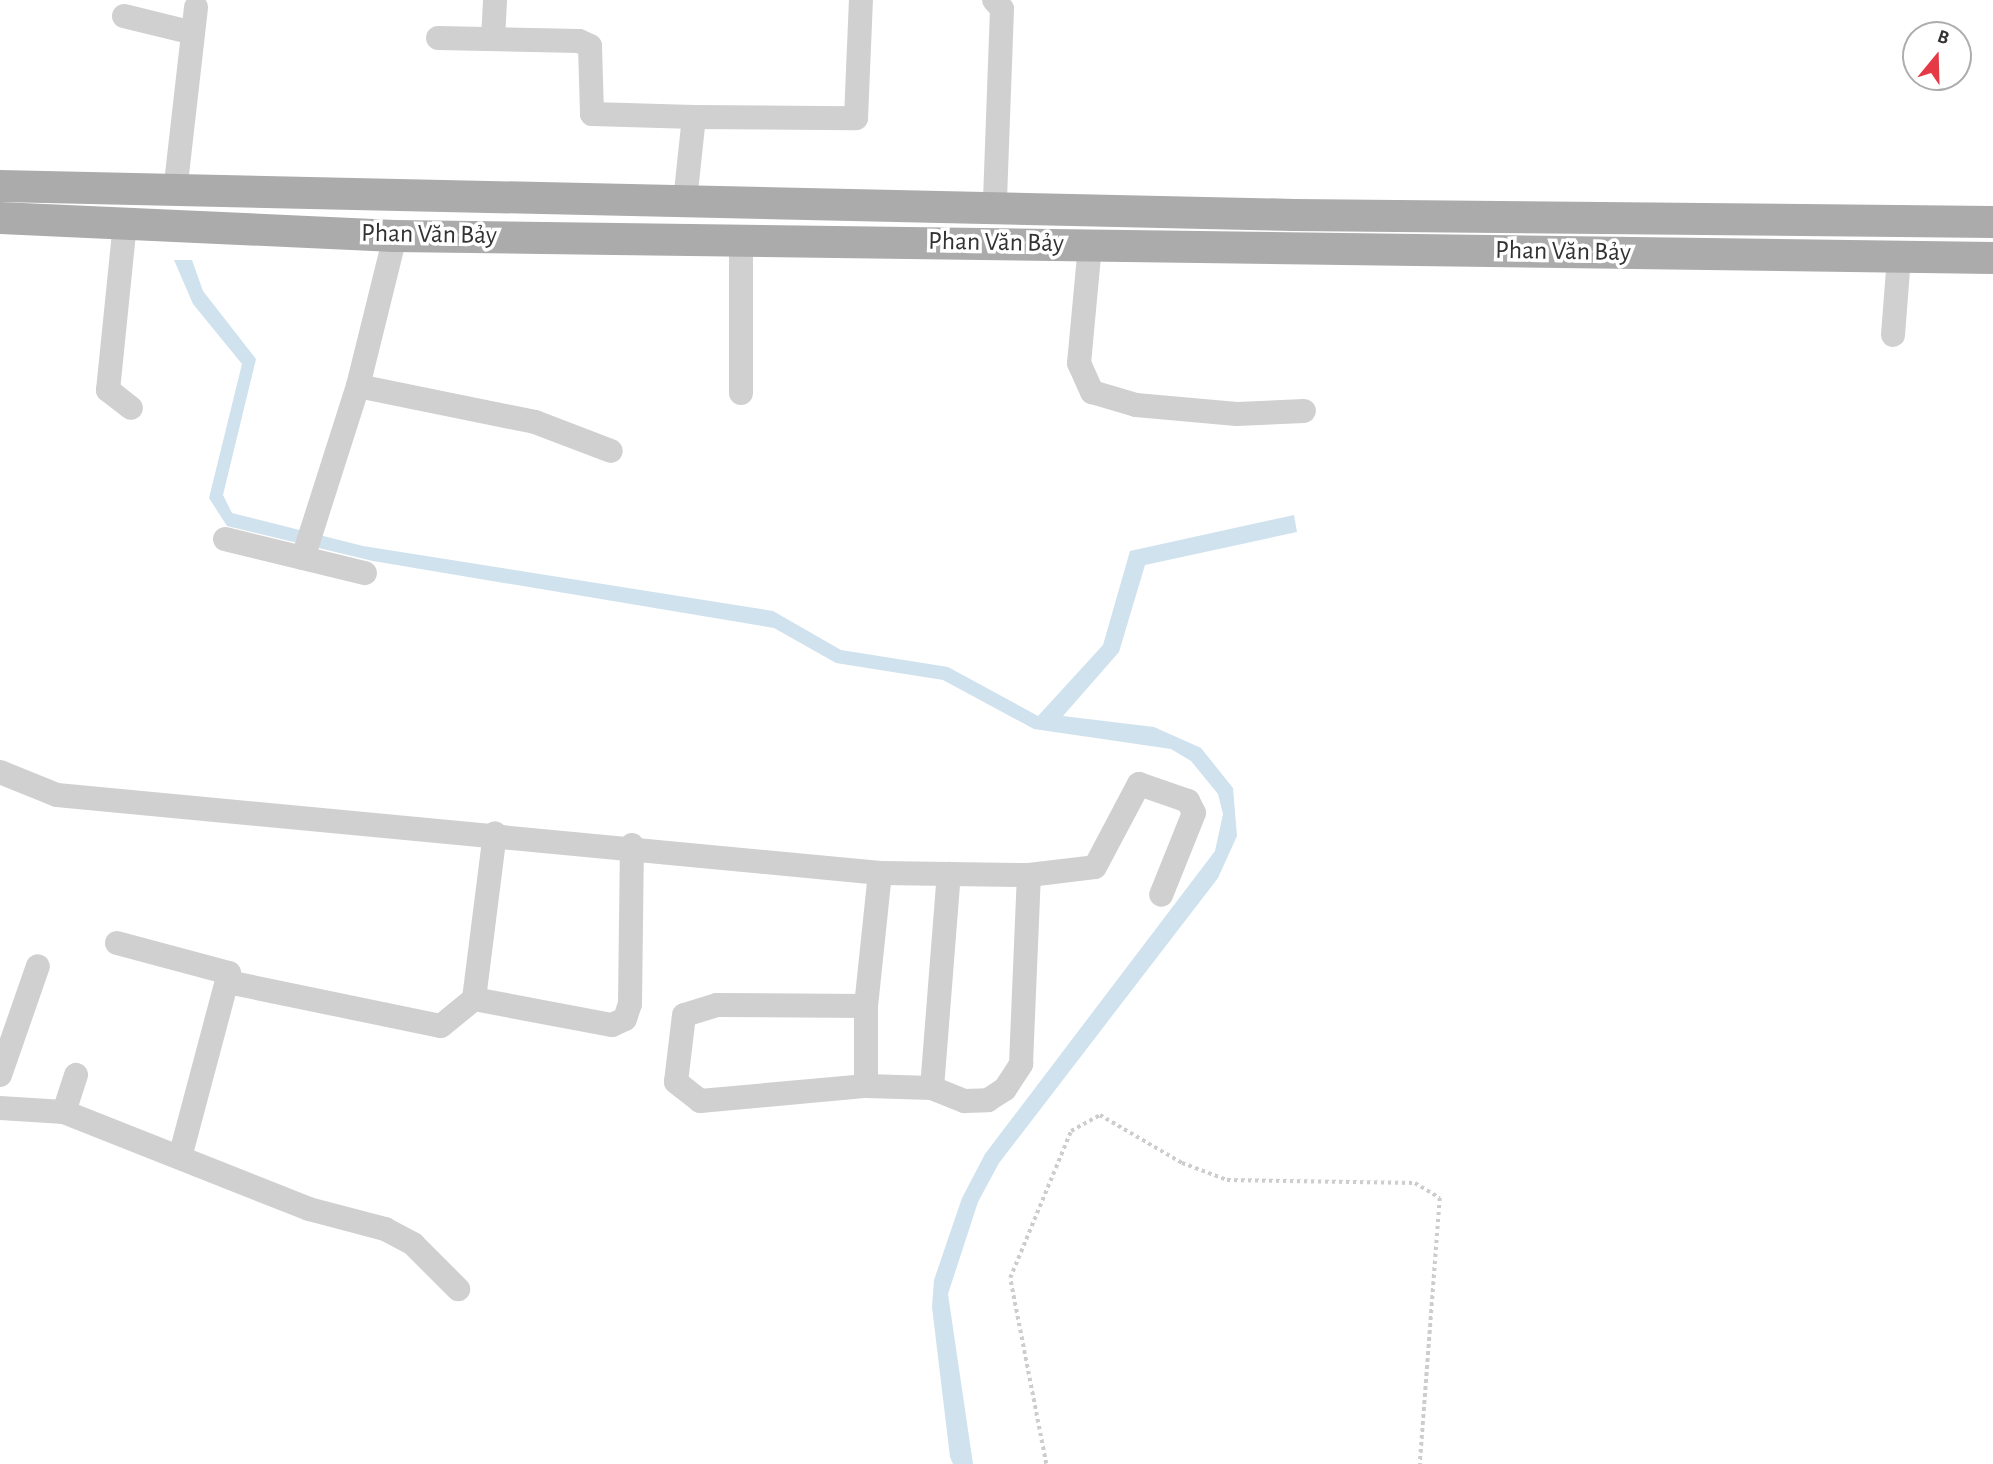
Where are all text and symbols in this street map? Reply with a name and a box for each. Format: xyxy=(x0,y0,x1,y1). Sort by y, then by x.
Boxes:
north arrow xyxy=(1902,21,1972,91)
text: B xyxy=(1935,27,1952,48)
street label: Phan Văn Bảy xyxy=(361,218,497,252)
street label: Phan Văn Bảy xyxy=(928,226,1064,260)
street label: Phan Văn Bảy xyxy=(1495,235,1631,269)

